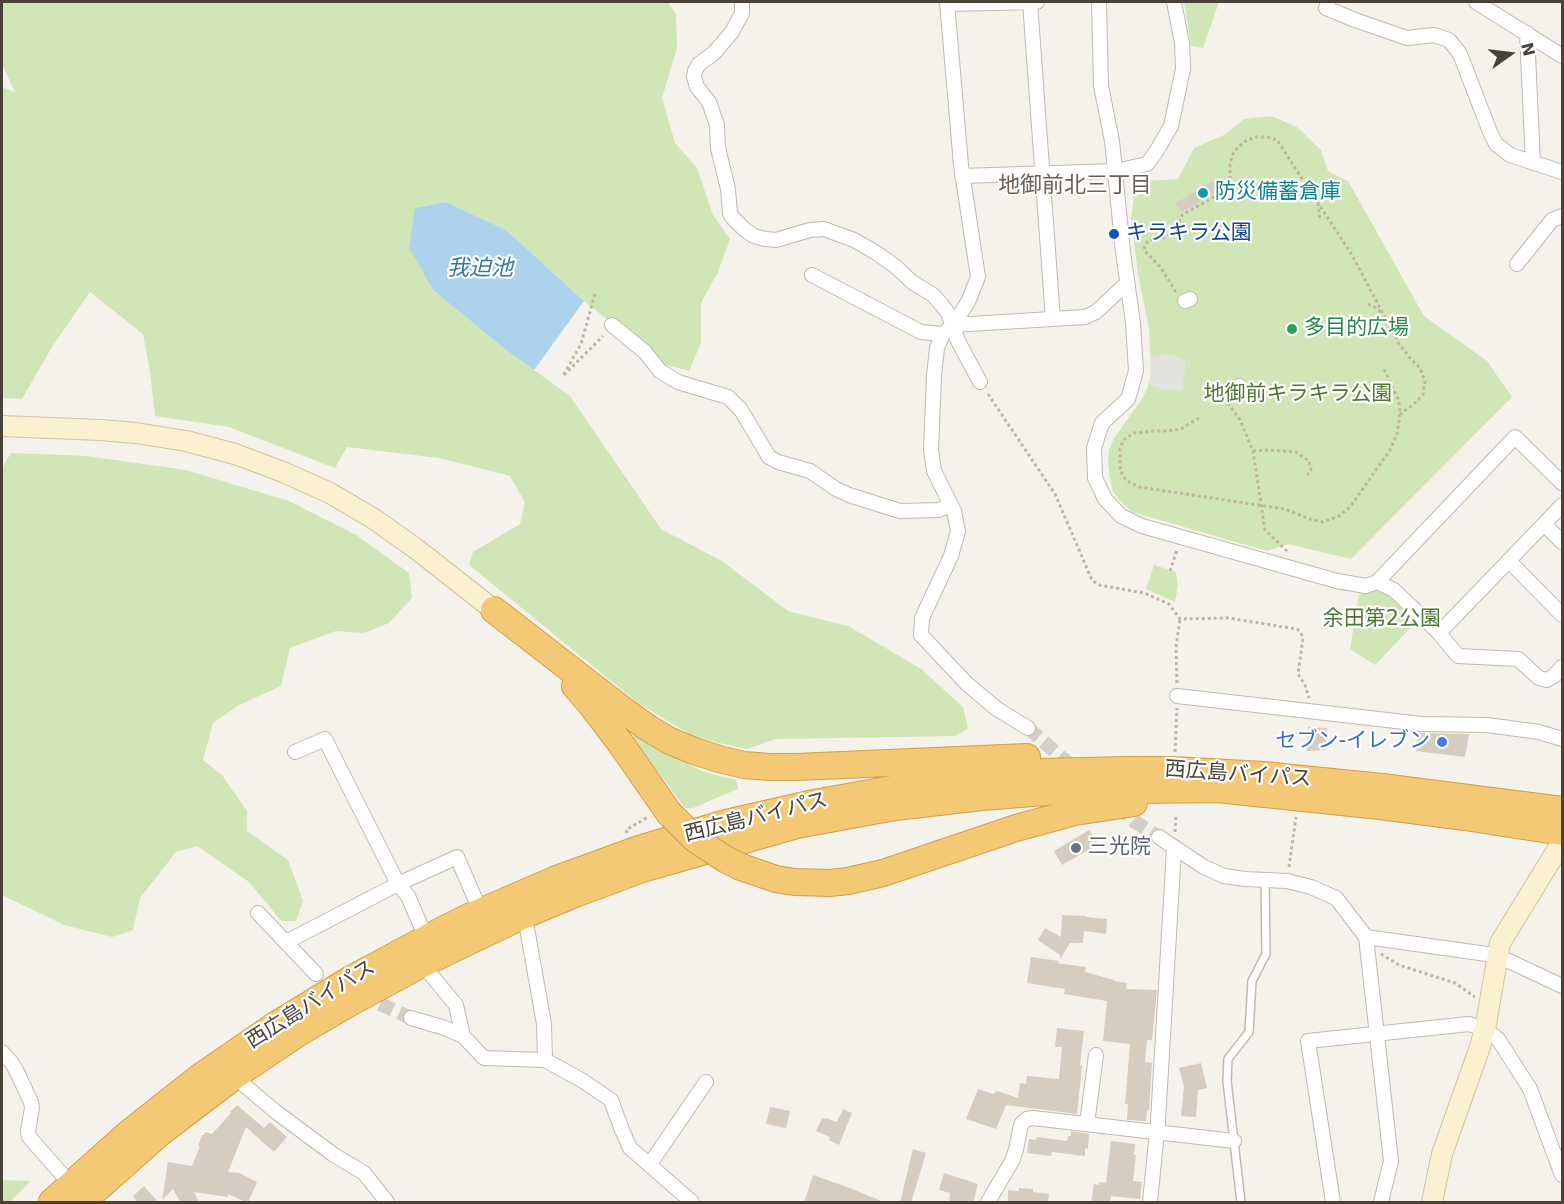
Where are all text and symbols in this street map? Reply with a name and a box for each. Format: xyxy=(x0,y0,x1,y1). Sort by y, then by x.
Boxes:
north arrow xyxy=(1480,24,1540,84)
text: N xyxy=(1517,41,1539,58)
district label: 地御前北三丁目 xyxy=(998,173,1152,199)
place label: 防災備蓄倉庫 xyxy=(1215,180,1341,206)
marker: 防災備蓄倉庫 xyxy=(1196,186,1210,200)
place label: キラキラ公園 xyxy=(1126,221,1252,247)
marker: キラキラ公園 xyxy=(1107,227,1121,241)
water label: 我迫池 xyxy=(447,256,513,282)
place label: 多目的広場 xyxy=(1304,316,1409,342)
marker: 多目的広場 xyxy=(1285,322,1299,336)
park label: 地御前キラキラ公園 xyxy=(1204,382,1392,408)
park label: 余田第2公園 xyxy=(1323,607,1441,633)
place label: セブン-イレブン xyxy=(1275,729,1430,755)
marker: セブン-イレブン xyxy=(1435,735,1449,749)
street label: 西広島バイパス xyxy=(1164,757,1312,793)
street label: 西広島バイパス xyxy=(682,788,830,848)
place label: 三光院 xyxy=(1088,835,1151,861)
marker: 三光院 xyxy=(1069,841,1083,855)
street label: 西広島バイパス xyxy=(242,955,380,1055)

